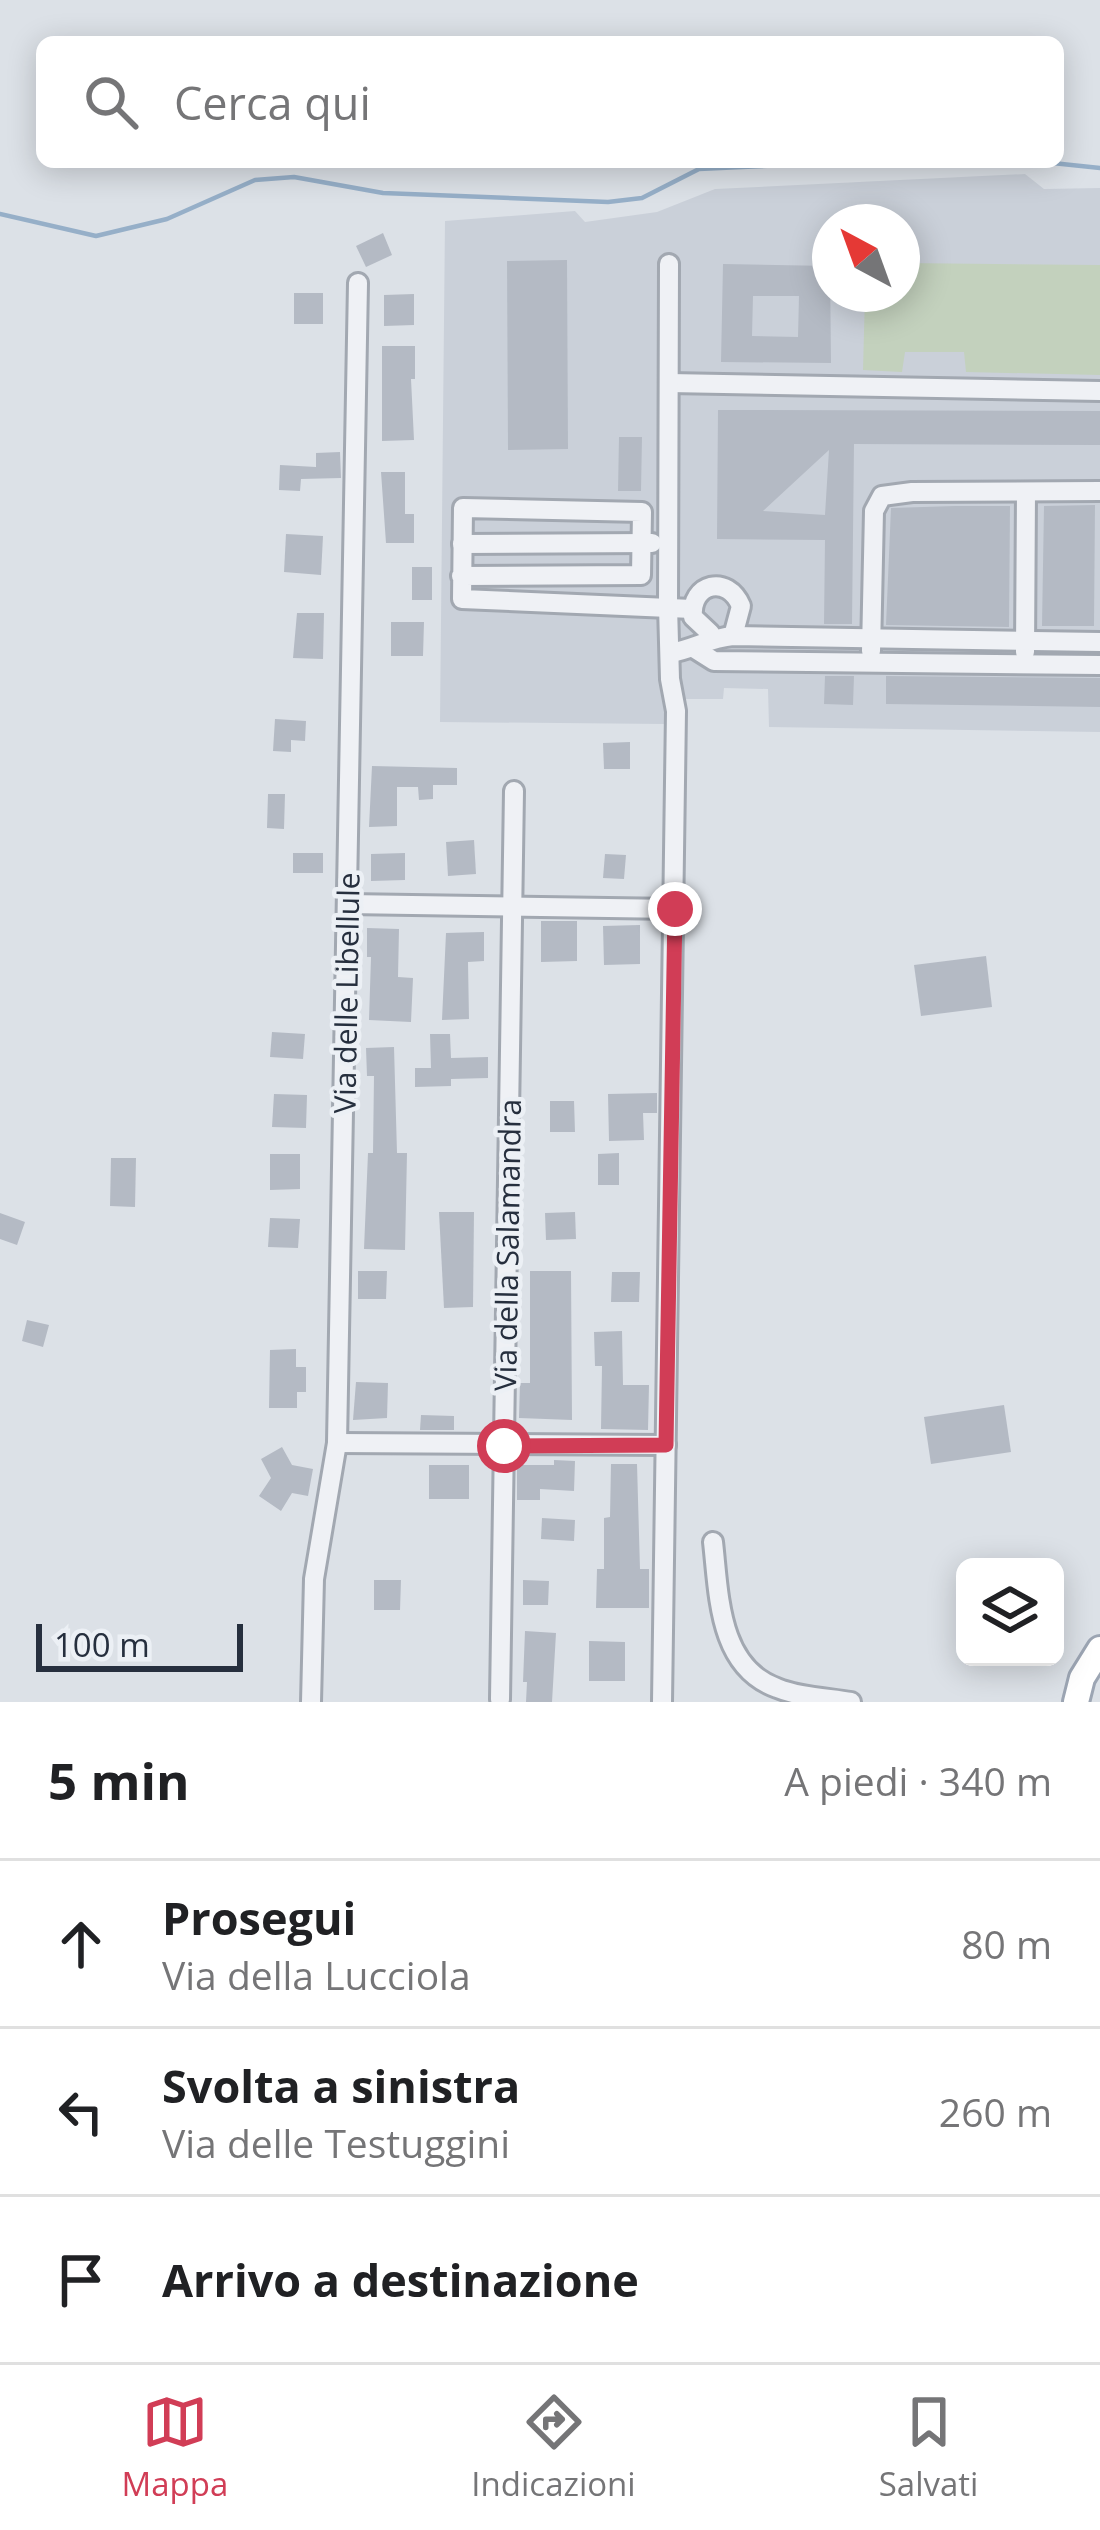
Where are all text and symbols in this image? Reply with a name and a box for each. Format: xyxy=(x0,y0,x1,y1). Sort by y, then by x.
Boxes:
search box xyxy=(36,36,1064,168)
icon: search xyxy=(78,69,144,135)
text: Cerca qui xyxy=(174,72,371,133)
north arrow xyxy=(812,204,920,312)
street label: Via delle Libellule xyxy=(323,872,369,1114)
route end xyxy=(648,882,702,936)
street label: Via della Salamandra xyxy=(484,1099,530,1391)
route start xyxy=(477,1419,531,1473)
map controls xyxy=(956,1558,1064,1666)
button: layers xyxy=(956,1558,1064,1666)
scale bar xyxy=(36,1618,243,1671)
text: 100 m xyxy=(54,1622,150,1667)
text: 5 min xyxy=(48,1745,190,1815)
text: A piedi · 340 m xyxy=(784,1754,1052,1807)
text: Prosegui xyxy=(162,1887,356,1948)
icon: ahead xyxy=(48,1911,114,1977)
text: 80 m xyxy=(961,1917,1052,1970)
text: Via della Lucciola xyxy=(162,1948,471,2001)
text: Svolta a sinistra xyxy=(162,2055,520,2116)
icon: left xyxy=(48,2079,114,2145)
text: 260 m xyxy=(939,2085,1052,2138)
text: Via delle Testuggini xyxy=(162,2116,510,2169)
icon: arrive xyxy=(48,2247,114,2313)
text: Arrivo a destinazione xyxy=(162,2249,639,2310)
tab: Mappa xyxy=(122,2389,228,2506)
tab: Indicazioni xyxy=(471,2389,636,2506)
tab: Salvati xyxy=(879,2389,978,2506)

